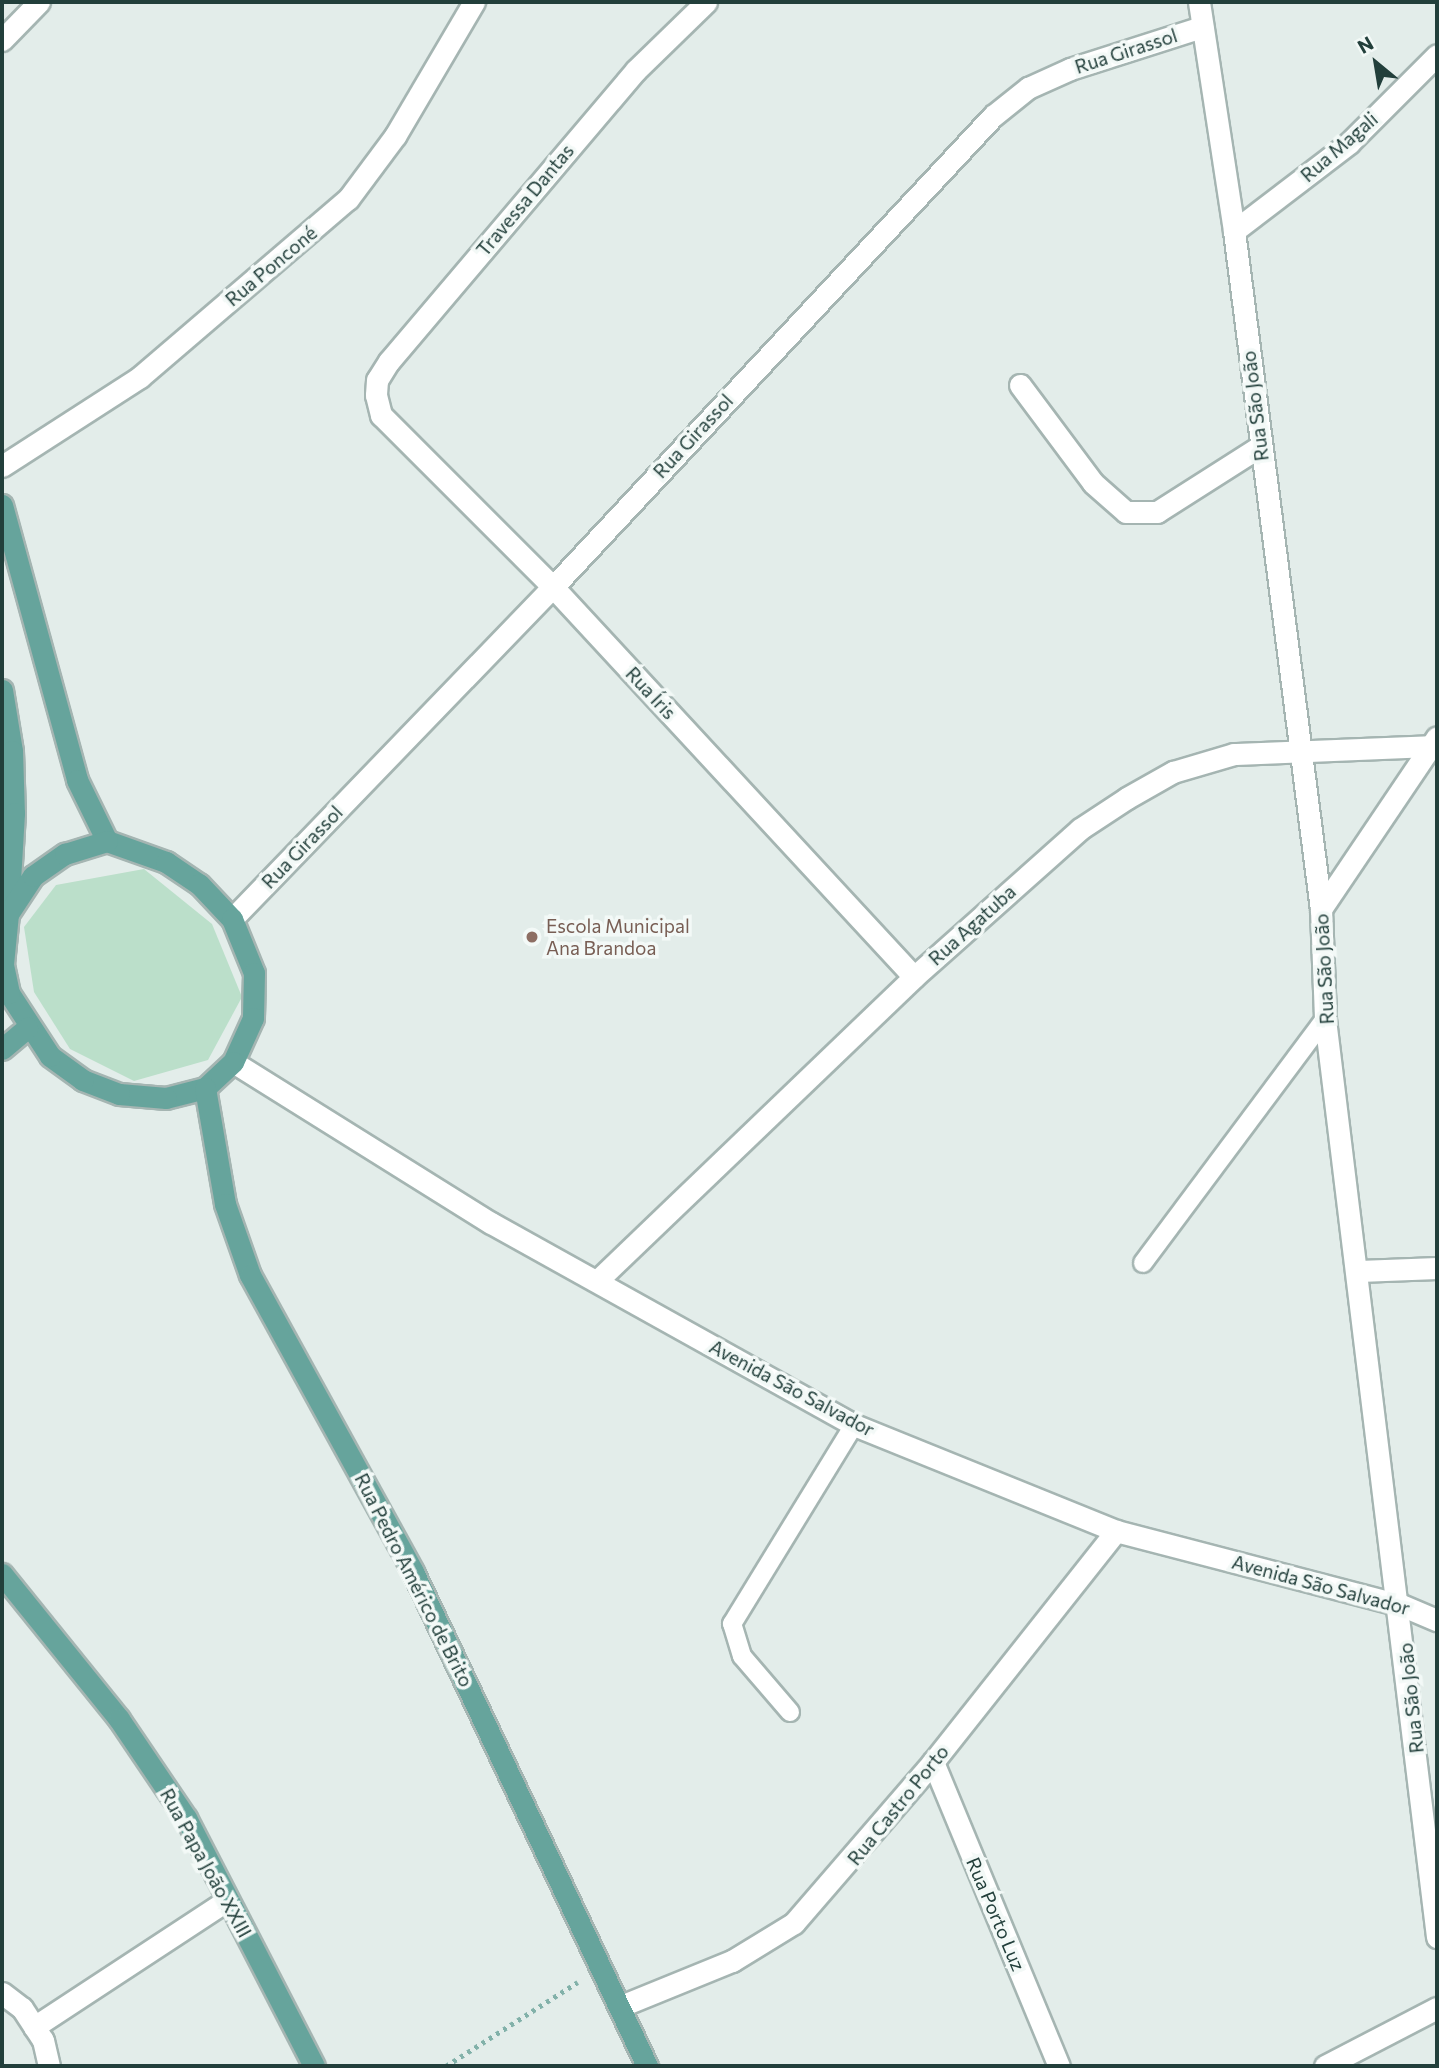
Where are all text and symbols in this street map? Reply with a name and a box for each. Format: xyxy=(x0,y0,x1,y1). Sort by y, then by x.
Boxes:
street label: Rua Girassol xyxy=(1072,24,1180,78)
north arrow xyxy=(1341,28,1411,98)
text: N xyxy=(1353,31,1377,58)
street label: Rua Magali xyxy=(1296,107,1382,187)
street label: Travessa Dantas xyxy=(472,139,578,261)
street label: Rua Ponconé xyxy=(221,221,321,311)
street label: Rua São João xyxy=(1237,350,1273,462)
street label: Rua Girassol xyxy=(648,389,738,483)
street label: Rua Íris xyxy=(621,662,681,724)
street label: Rua Girassol xyxy=(257,801,347,893)
street label: Rua Agatuba xyxy=(924,880,1020,970)
street label: Rua São João xyxy=(1310,913,1338,1025)
place label: Escola Municipal Ana Brandoa xyxy=(546,915,690,959)
marker: Escola Municipal Ana Brandoa xyxy=(524,929,540,945)
street label: Avenida São Salvador xyxy=(706,1335,878,1441)
street label: Rua Pedro Américo de Brito xyxy=(350,1469,478,1691)
street label: Avenida São Salvador xyxy=(1229,1550,1413,1620)
street label: Rua São João xyxy=(1394,1642,1428,1754)
street label: Rua Castro Porto xyxy=(843,1740,953,1870)
street label: Rua Papa João XXIII xyxy=(156,1784,256,1942)
street label: Rua Porto Luz xyxy=(962,1854,1030,1974)

